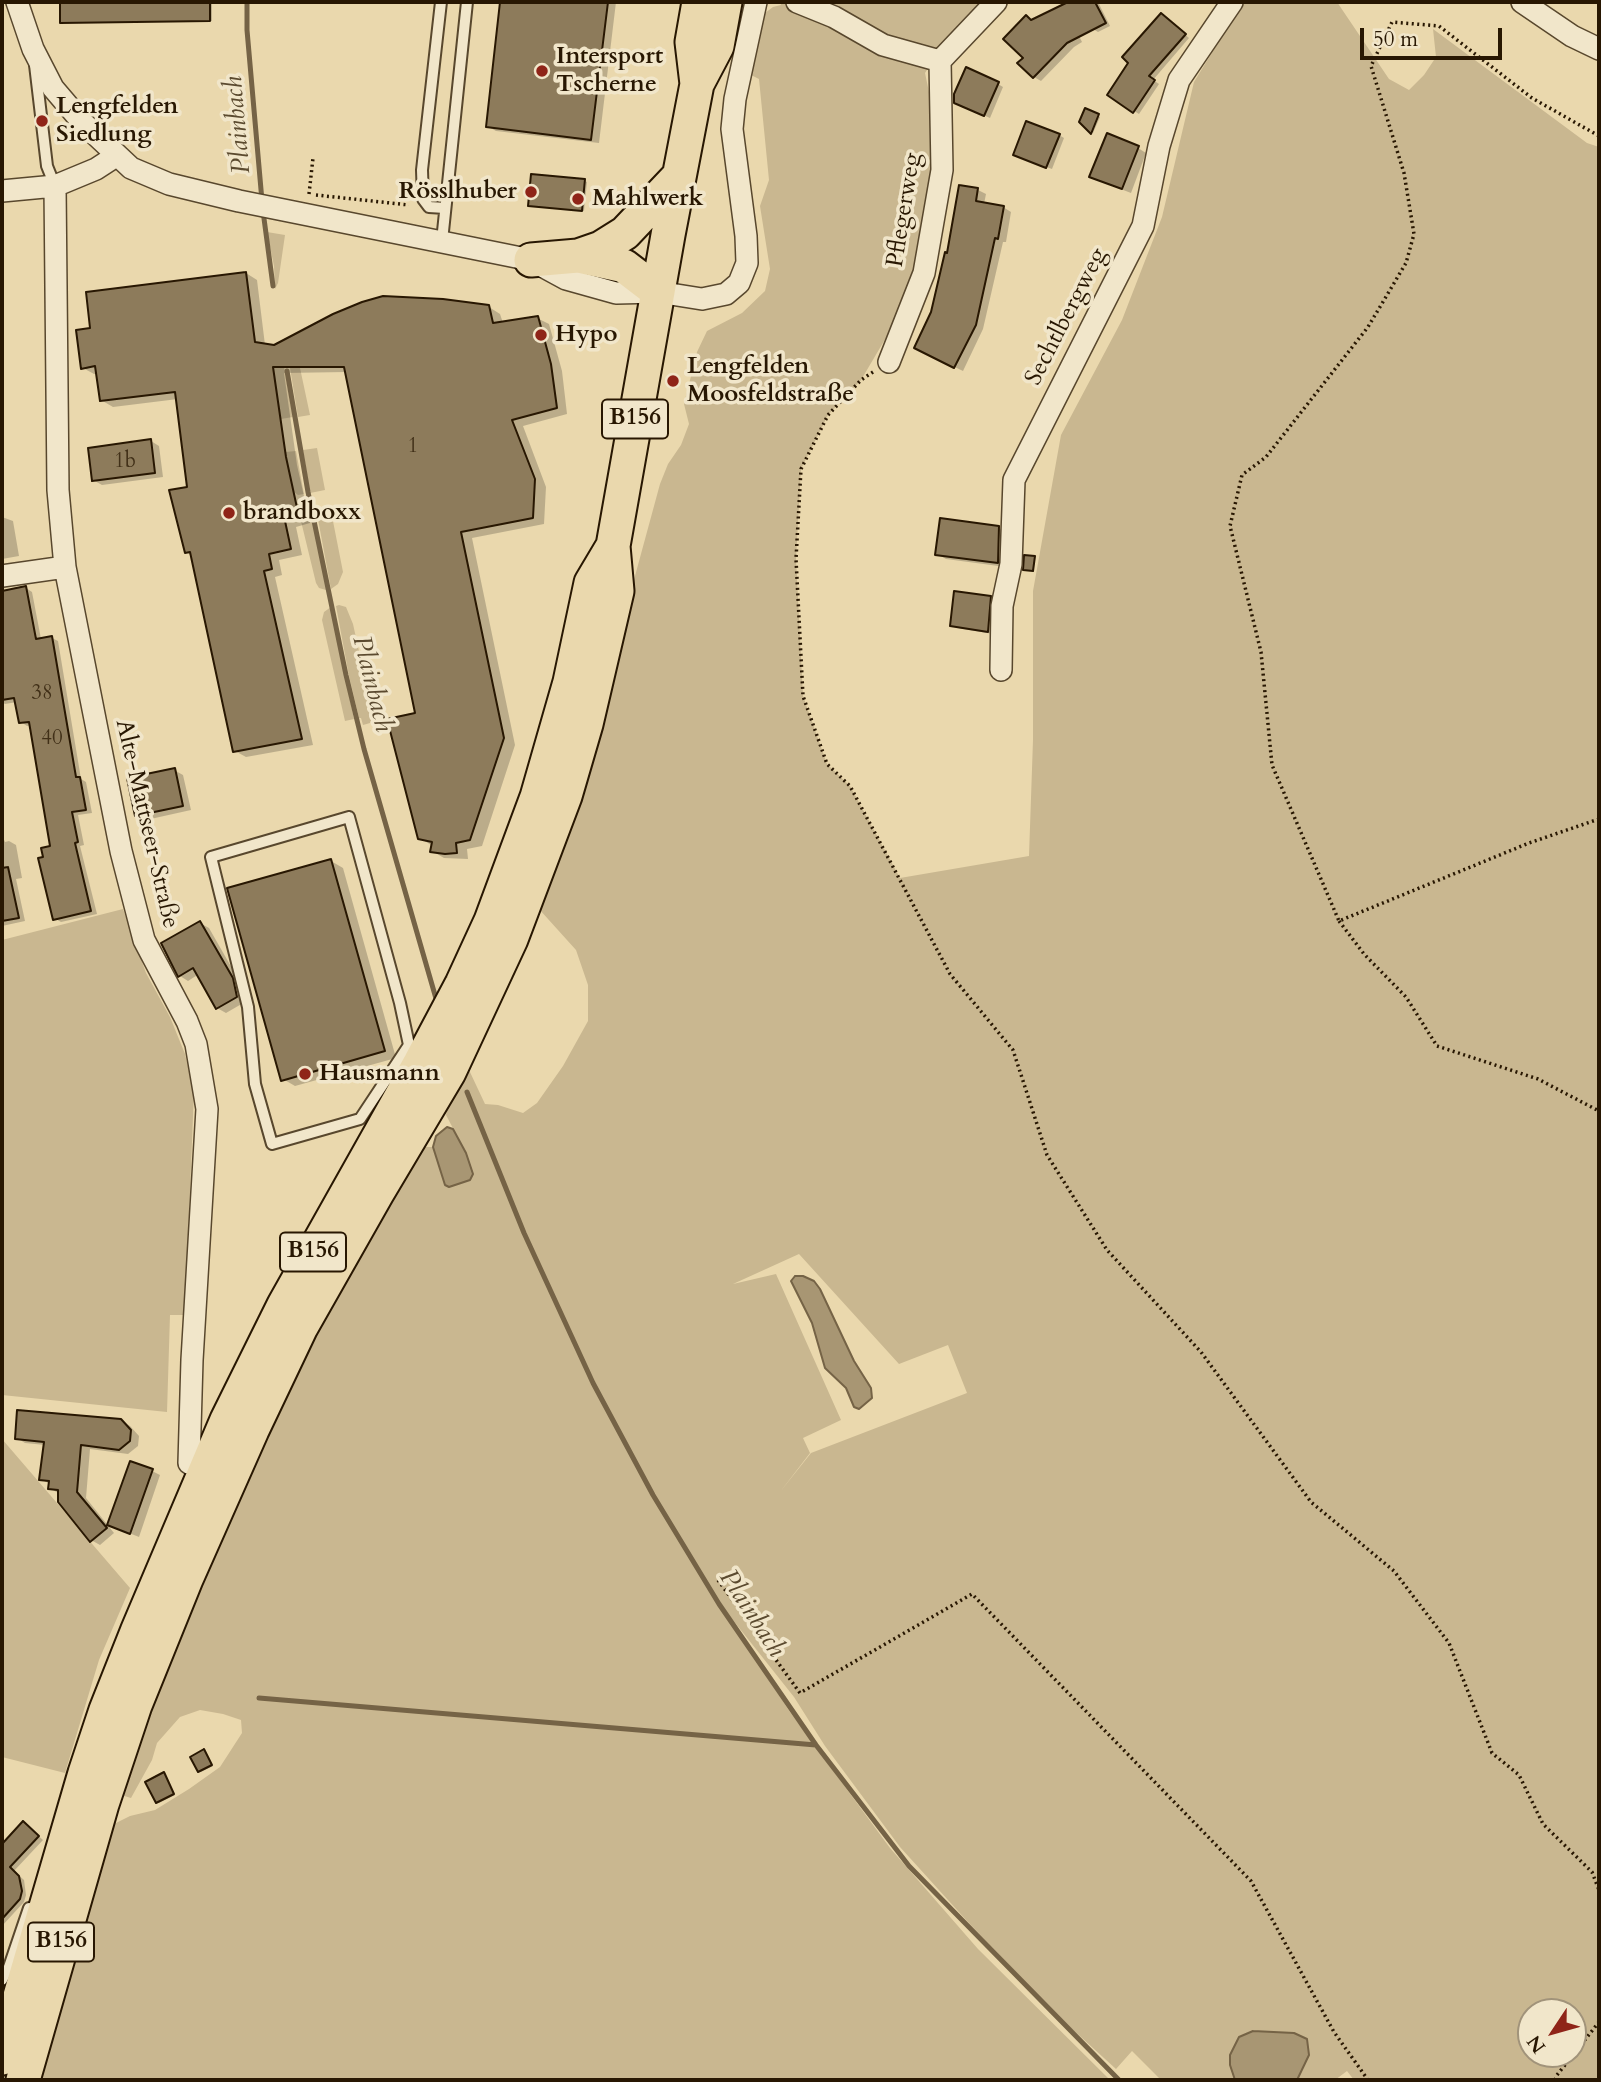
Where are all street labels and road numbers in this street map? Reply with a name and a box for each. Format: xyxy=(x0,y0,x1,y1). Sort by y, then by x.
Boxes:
street label: Pflegerweg xyxy=(882,151,928,269)
street label: Sechtlbergweg xyxy=(1020,244,1114,390)
road number: B156 xyxy=(602,400,668,438)
street label: Alte-Mattseer-Straße xyxy=(108,717,184,931)
road number: B156 xyxy=(280,1232,346,1272)
road number: B156 xyxy=(28,1923,94,1962)

